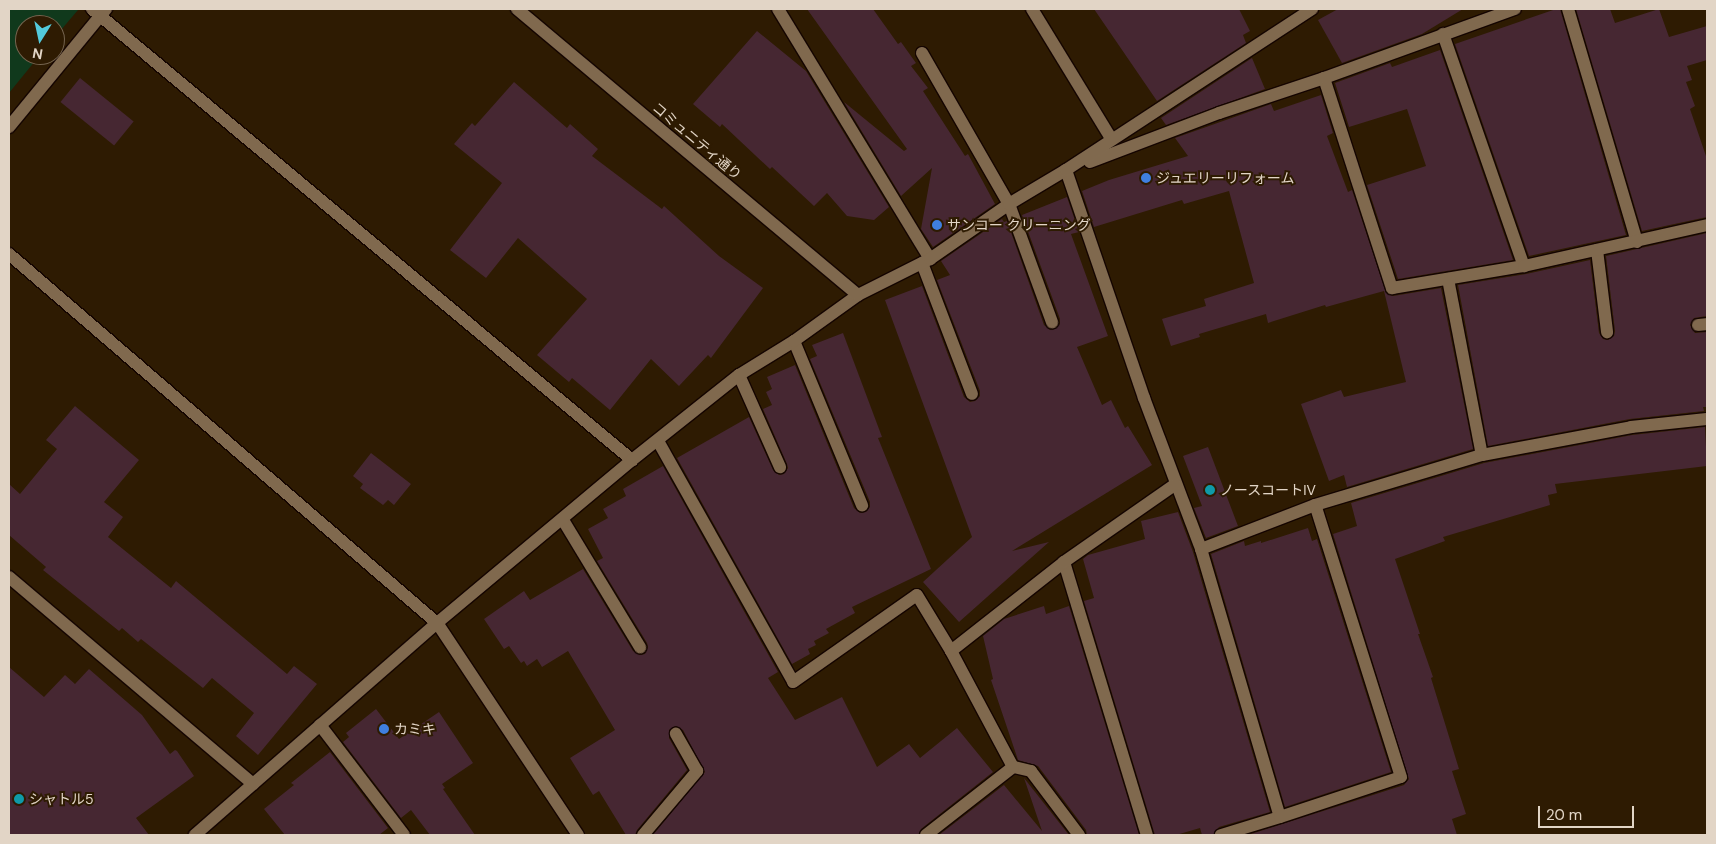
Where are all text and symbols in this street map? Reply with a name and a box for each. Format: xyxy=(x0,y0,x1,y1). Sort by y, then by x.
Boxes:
north arrow xyxy=(15,15,65,65)
text: N xyxy=(31,44,44,64)
street label: コミュニティ通り xyxy=(649,99,745,183)
place label: ジュエリーリフォーム xyxy=(1156,170,1296,186)
marker: ジュエリーリフォーム xyxy=(1140,172,1152,184)
place label: サンコー クリーニング xyxy=(947,217,1091,233)
marker: サンコー クリーニング xyxy=(931,219,943,231)
place label: ノースコートIV xyxy=(1220,482,1317,498)
marker: ノースコートIV xyxy=(1204,484,1216,496)
place label: カミキ xyxy=(394,721,436,737)
marker: カミキ xyxy=(378,723,390,735)
place label: シャトル5 xyxy=(29,791,94,807)
marker: シャトル5 xyxy=(13,793,25,805)
scale bar xyxy=(1541,796,1637,828)
text: 20 m xyxy=(1546,805,1582,825)

